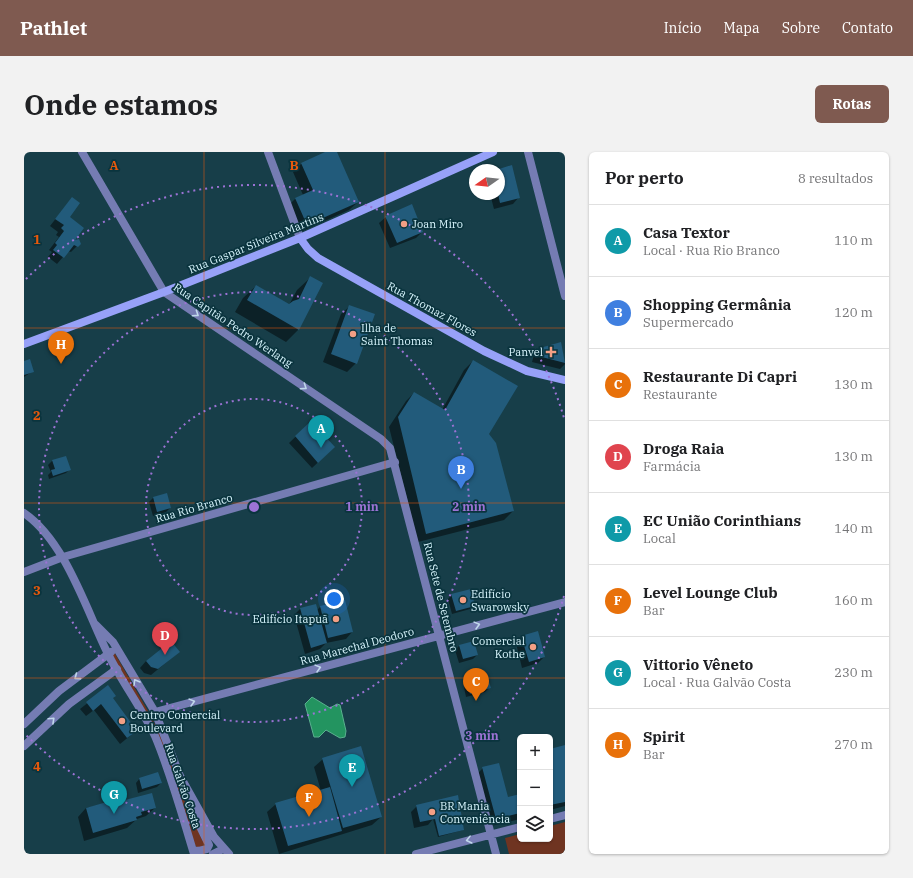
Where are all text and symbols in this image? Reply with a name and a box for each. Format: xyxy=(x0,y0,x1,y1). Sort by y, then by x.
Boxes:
text: Pathlet xyxy=(20,16,87,40)
text: Início xyxy=(664,19,701,37)
text: Mapa xyxy=(723,19,760,37)
text: Sobre xyxy=(782,19,820,37)
text: Contato xyxy=(842,19,893,37)
button: Rotas xyxy=(815,85,889,123)
text: Onde estamos xyxy=(24,86,218,123)
text: A xyxy=(109,157,119,174)
text: B xyxy=(289,157,299,174)
north arrow xyxy=(469,164,505,200)
text: Por perto xyxy=(605,167,684,189)
text: 8 resultados xyxy=(798,170,873,187)
street label: Rua Gaspar Silveira Martins xyxy=(186,209,326,277)
place label: Joan Miro xyxy=(412,217,463,231)
marker: Joan Miro xyxy=(399,219,409,229)
text: Casa Textor xyxy=(643,223,730,242)
text: 1 xyxy=(33,231,41,248)
text: A xyxy=(613,232,623,249)
text: 110 m xyxy=(834,232,873,249)
text: Local · Rua Rio Branco xyxy=(643,242,780,259)
street label: Rua Thomaz Flores xyxy=(385,279,479,339)
street label: Rua Capitão Pedro Werlang xyxy=(171,280,295,370)
text: Shopping Germânia xyxy=(643,295,791,314)
text: B xyxy=(613,304,623,321)
text: 120 m xyxy=(834,304,873,321)
one-way arrow xyxy=(192,309,199,316)
text: Supermercado xyxy=(643,314,734,331)
place label: Ilha de Saint Thomas xyxy=(361,321,433,348)
marker: Ilha de Saint Thomas xyxy=(348,329,358,339)
pin: H xyxy=(48,331,74,364)
place label: Panvel xyxy=(508,345,543,359)
marker: Panvel xyxy=(546,347,556,357)
text: Restaurante Di Capri xyxy=(643,367,797,386)
text: C xyxy=(614,376,622,393)
text: 130 m xyxy=(834,376,873,393)
one-way arrow xyxy=(300,382,307,390)
text: Restaurante xyxy=(643,386,717,403)
text: 2 xyxy=(33,407,41,424)
pin: A xyxy=(308,415,334,448)
text: Droga Raia xyxy=(643,439,724,458)
text: D xyxy=(613,448,623,465)
text: 130 m xyxy=(834,448,873,465)
pin: B xyxy=(448,456,474,489)
text: Farmácia xyxy=(643,458,701,475)
street label: Rua Rio Branco xyxy=(154,490,234,526)
text: 1 min xyxy=(345,499,379,514)
text: 2 min xyxy=(452,499,486,514)
centre of rings xyxy=(247,500,261,514)
text: EC União Corinthians xyxy=(643,511,801,530)
text: E xyxy=(614,520,622,537)
text: 140 m xyxy=(834,520,873,537)
text: Local xyxy=(643,530,676,547)
street label: Rua Sete de Setembro xyxy=(421,541,461,653)
text: 3 xyxy=(33,582,41,599)
text: Level Lounge Club xyxy=(643,583,778,602)
place label: Edifício Swarowsky xyxy=(471,587,529,614)
your location xyxy=(324,589,344,609)
text: F xyxy=(614,592,622,609)
text: 160 m xyxy=(834,592,873,609)
marker: Edifício Swarowsky xyxy=(458,595,468,605)
text: Bar xyxy=(643,602,665,619)
place label: Edifício Itapuã xyxy=(253,612,328,626)
marker: Edifício Itapuã xyxy=(331,614,341,624)
one-way arrow xyxy=(474,621,481,630)
pin: D xyxy=(152,622,178,655)
street label: Rua Marechal Deodoro xyxy=(298,624,416,668)
place label: Comercial Kothe xyxy=(472,634,525,661)
marker: Comercial Kothe xyxy=(528,642,538,652)
text: Vittorio Vêneto xyxy=(643,655,753,674)
one-way arrow xyxy=(314,664,321,673)
text: G xyxy=(613,664,623,681)
text: 230 m xyxy=(834,664,873,681)
pin: C xyxy=(463,668,489,701)
one-way arrow xyxy=(74,673,81,680)
text: Local · Rua Galvão Costa xyxy=(643,674,791,691)
one-way arrow xyxy=(134,679,141,686)
one-way arrow xyxy=(189,698,196,707)
place label: Centro Comercial Boulevard xyxy=(130,708,220,735)
marker: Centro Comercial Boulevard xyxy=(117,716,127,726)
one-way arrow xyxy=(48,718,55,725)
text: Spirit xyxy=(643,727,685,746)
text: 3 min xyxy=(465,728,499,743)
map controls xyxy=(517,734,553,842)
button: + xyxy=(517,734,553,770)
text: H xyxy=(613,736,623,753)
text: 270 m xyxy=(834,736,873,753)
street label: Rua Galvão Costa xyxy=(162,742,204,830)
text: Bar xyxy=(643,746,665,763)
pin: E xyxy=(339,754,365,787)
text: 4 xyxy=(33,758,41,775)
button: − xyxy=(517,770,553,806)
pin: G xyxy=(101,781,127,814)
pin: F xyxy=(296,784,322,817)
place label: BR Mania Conveniência xyxy=(440,799,510,826)
button: layers xyxy=(517,806,553,842)
marker: BR Mania Conveniência xyxy=(427,807,437,817)
one-way arrow xyxy=(466,836,472,844)

